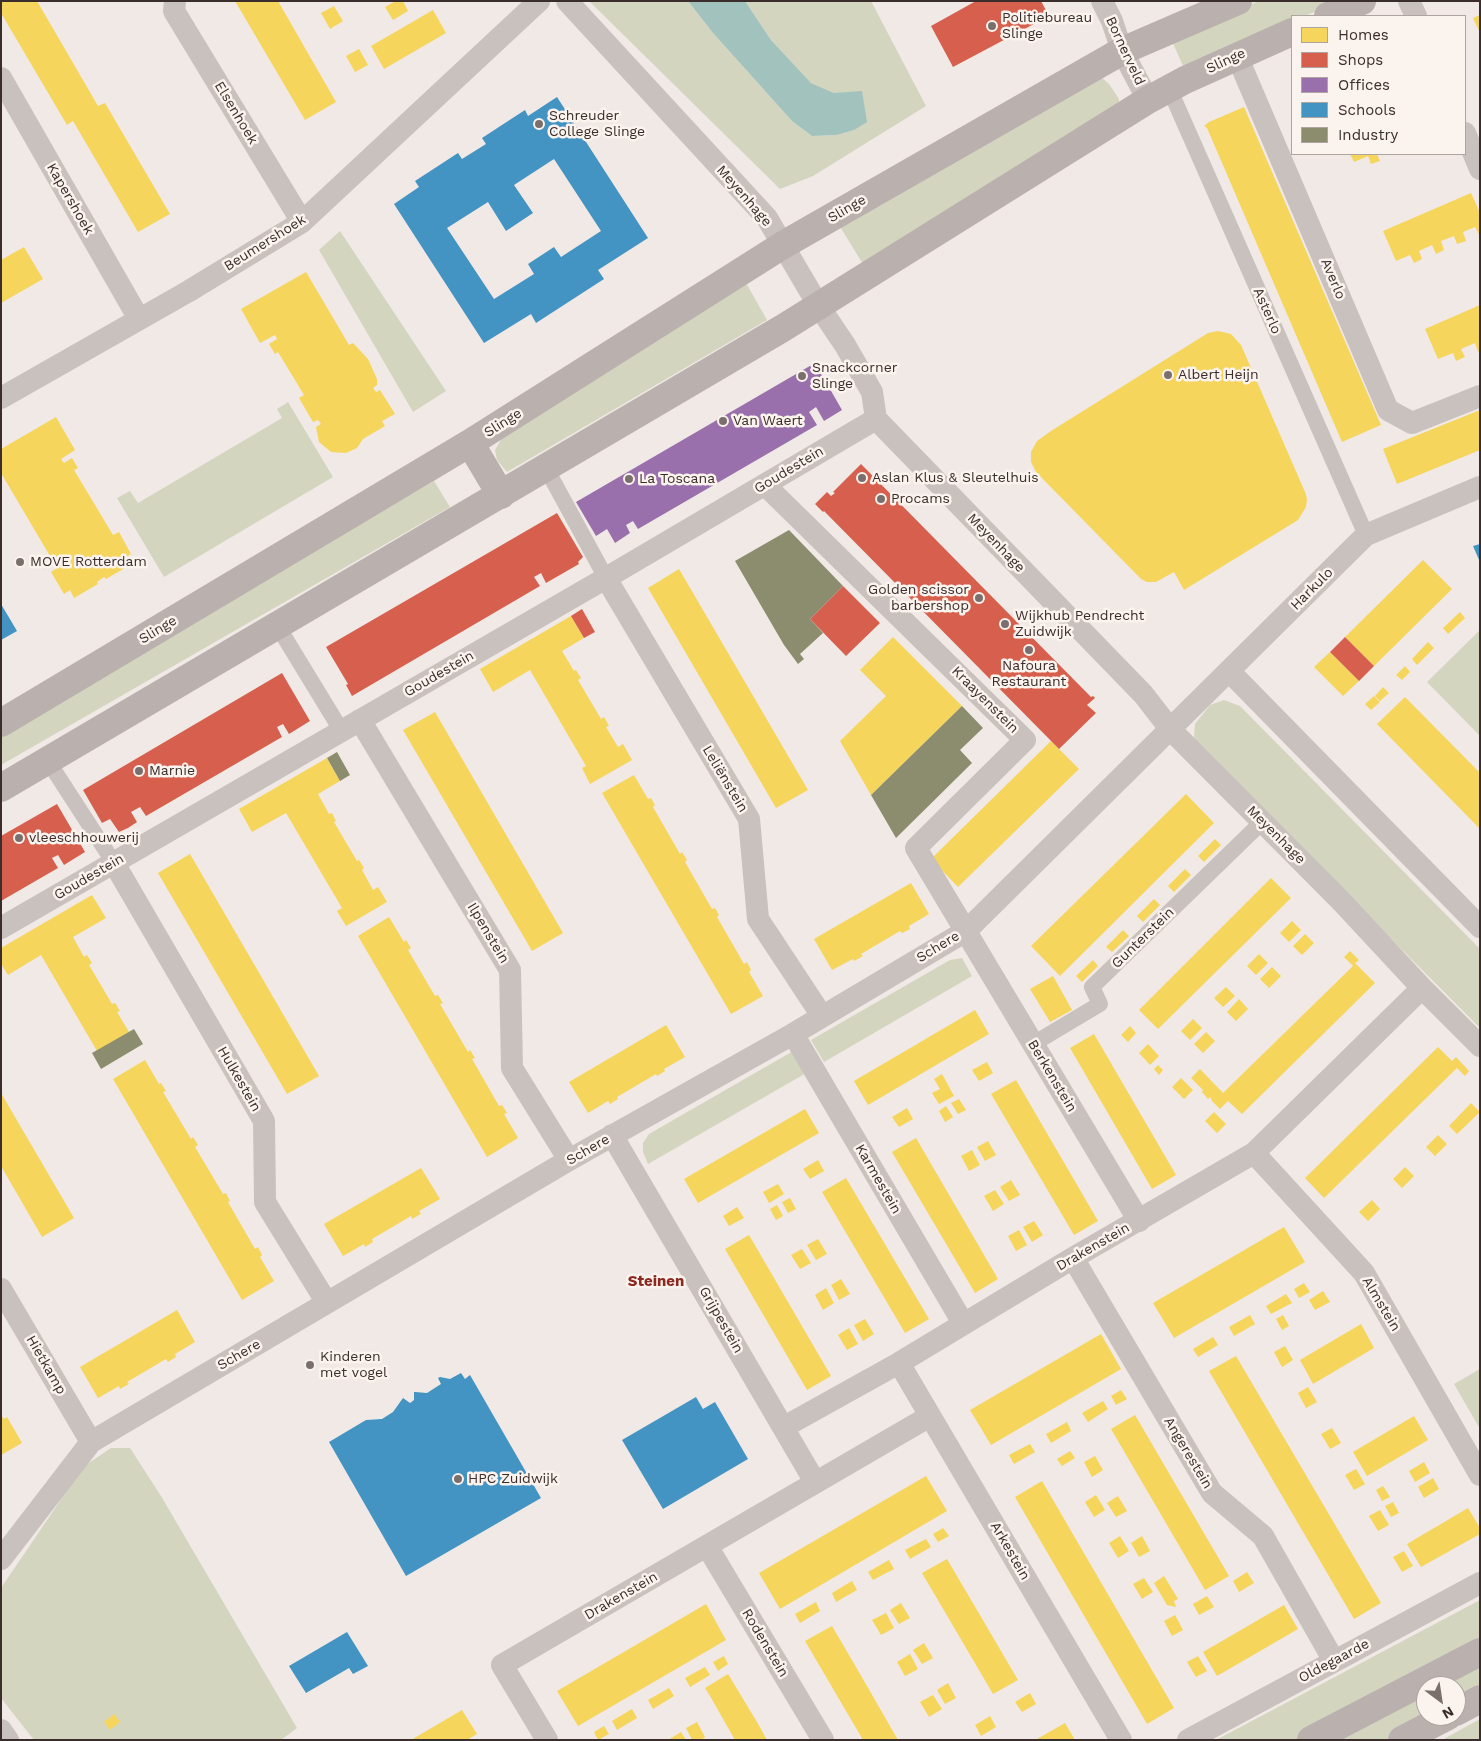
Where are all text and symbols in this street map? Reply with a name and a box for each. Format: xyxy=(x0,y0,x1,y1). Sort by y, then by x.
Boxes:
place label: Politiebureau Slinge xyxy=(1002,10,1092,42)
street label: Bornerveld xyxy=(1102,14,1148,88)
legend xyxy=(1291,15,1466,155)
marker: Politiebureau Slinge xyxy=(986,20,998,32)
text: Homes xyxy=(1338,26,1389,44)
street label: Slinge xyxy=(1204,45,1248,77)
text: Shops xyxy=(1338,51,1383,69)
text: Offices xyxy=(1338,76,1390,94)
street label: Elsenhoek xyxy=(211,78,261,148)
text: Schools xyxy=(1338,101,1396,119)
place label: Schreuder College Slinge xyxy=(549,108,645,140)
marker: Schreuder College Slinge xyxy=(533,118,545,130)
text: Industry xyxy=(1338,126,1398,144)
street label: Kapershoek xyxy=(43,160,97,238)
street label: Meyenhage xyxy=(713,162,775,230)
street label: Slinge xyxy=(825,191,869,227)
street label: Beumershoek xyxy=(221,211,309,275)
street label: Averlo xyxy=(1317,256,1349,302)
street label: Asterlo xyxy=(1249,285,1285,337)
place label: Snackcorner Slinge xyxy=(812,360,897,392)
place label: Albert Heijn xyxy=(1178,367,1259,383)
marker: Albert Heijn xyxy=(1162,369,1174,381)
marker: Snackcorner Slinge xyxy=(796,370,808,382)
street label: Slinge xyxy=(481,405,525,441)
place label: Van Waert xyxy=(733,413,803,429)
marker: Van Waert xyxy=(717,415,729,427)
street label: Goudestein xyxy=(751,443,827,497)
place label: Aslan Klus & Sleutelhuis xyxy=(872,470,1039,486)
place label: La Toscana xyxy=(639,471,715,487)
marker: Aslan Klus & Sleutelhuis xyxy=(856,472,868,484)
marker: La Toscana xyxy=(623,473,635,485)
place label: Procams xyxy=(891,491,950,507)
marker: Procams xyxy=(875,493,887,505)
street label: Meyenhage xyxy=(964,510,1028,576)
place label: MOVE Rotterdam xyxy=(30,554,147,570)
marker: MOVE Rotterdam xyxy=(14,556,26,568)
street label: Harkulo xyxy=(1287,564,1337,614)
place label: Golden scissor barbershop xyxy=(868,582,969,614)
marker: Golden scissor barbershop xyxy=(973,592,985,604)
place label: Wijkhub Pendrecht Zuidwijk xyxy=(1015,608,1144,640)
street label: Slinge xyxy=(136,612,180,648)
marker: Wijkhub Pendrecht Zuidwijk xyxy=(999,618,1011,630)
marker: Nafoura Restaurant xyxy=(1023,644,1035,656)
street label: Goudestein xyxy=(401,647,477,701)
place label: Nafoura Restaurant xyxy=(992,658,1066,690)
street label: Kraayenstein xyxy=(948,663,1022,737)
street label: Leliënstein xyxy=(699,743,751,815)
place label: Marnie xyxy=(149,763,195,779)
marker: Marnie xyxy=(133,765,145,777)
street label: Meyenhage xyxy=(1243,802,1309,868)
place label: vleeschhouwerij xyxy=(29,830,139,846)
marker: vleeschhouwerij xyxy=(13,832,25,844)
street label: Goudestein xyxy=(51,850,127,904)
street label: Ilpenstein xyxy=(463,900,513,966)
street label: Gunterstein xyxy=(1108,904,1178,972)
street label: Schere xyxy=(913,928,963,966)
street label: Berkenstein xyxy=(1024,1037,1080,1115)
street label: Hulkestein xyxy=(214,1043,264,1115)
street label: Schere xyxy=(563,1131,613,1169)
street label: Karmestein xyxy=(851,1141,905,1217)
street label: Drakenstein xyxy=(1053,1219,1133,1275)
district label: Steinen xyxy=(628,1273,684,1291)
street label: Almstein xyxy=(1358,1274,1404,1334)
street label: Grijpestein xyxy=(695,1284,747,1356)
street label: Hietkamp xyxy=(22,1332,70,1398)
street label: Schere xyxy=(214,1336,264,1374)
place label: Kinderen met vogel xyxy=(320,1349,387,1381)
marker: Kinderen met vogel xyxy=(304,1359,316,1371)
street label: Angerestein xyxy=(1160,1414,1216,1492)
place label: HPC Zuidwijk xyxy=(468,1471,558,1487)
marker: HPC Zuidwijk xyxy=(452,1473,464,1485)
street label: Arkestein xyxy=(987,1519,1033,1583)
street label: Drakenstein xyxy=(581,1568,661,1624)
street label: Rodenstein xyxy=(738,1606,792,1680)
street label: Oldegaarde xyxy=(1296,1635,1372,1687)
north arrow xyxy=(1416,1676,1466,1726)
text: N xyxy=(1440,1703,1457,1723)

